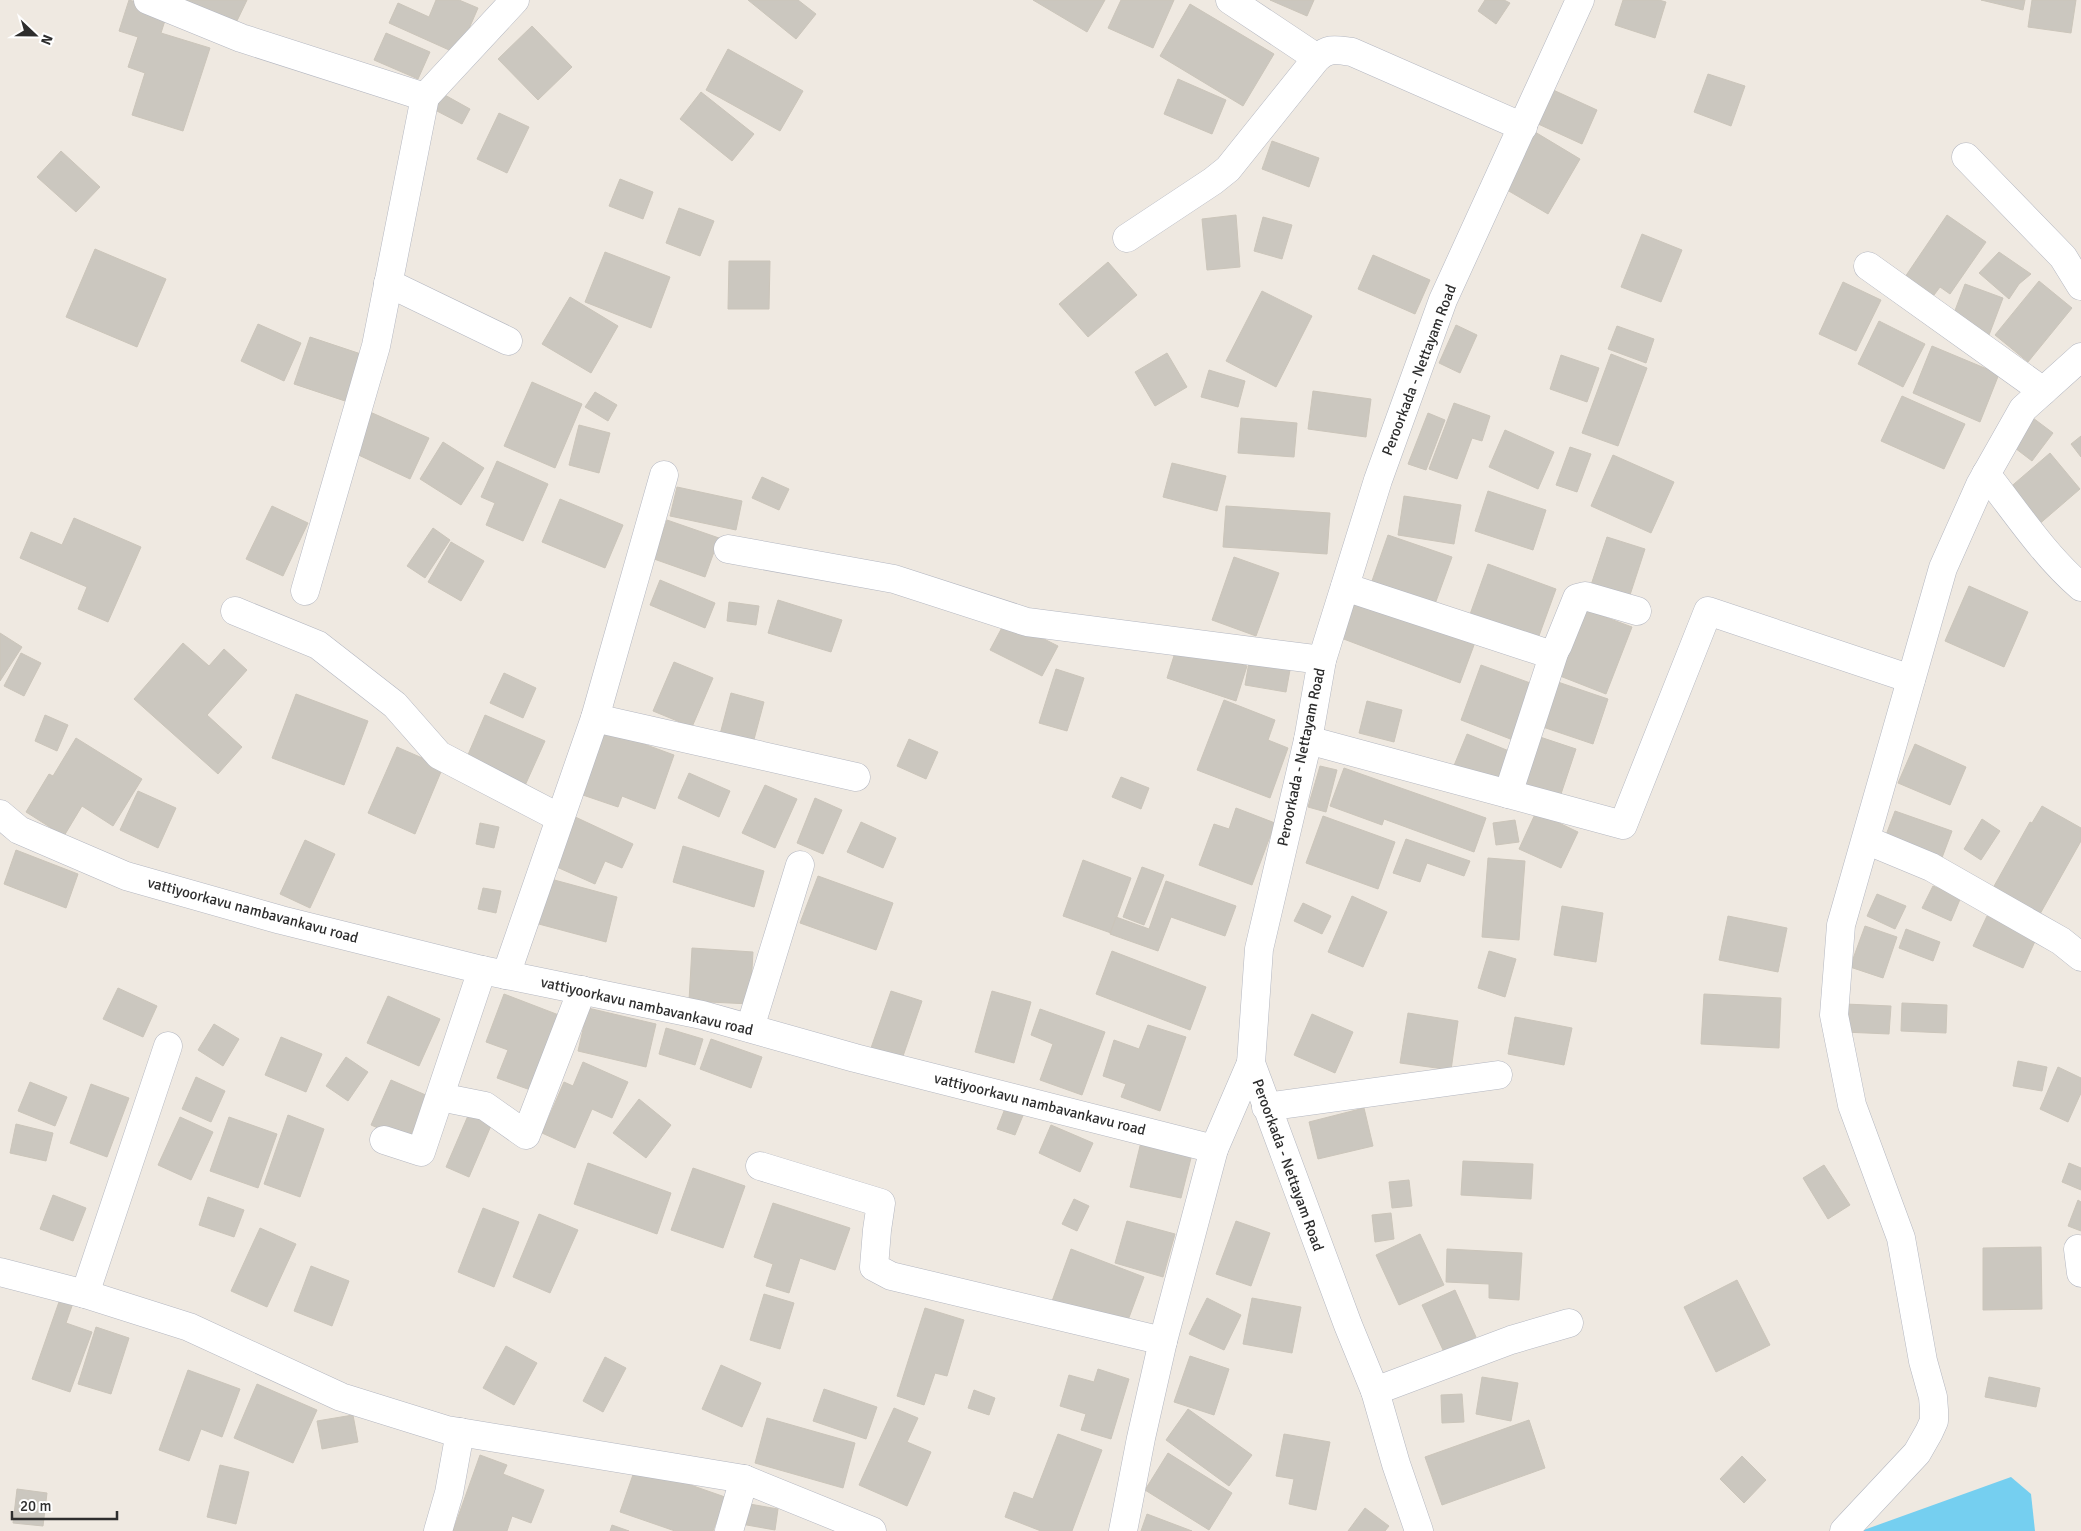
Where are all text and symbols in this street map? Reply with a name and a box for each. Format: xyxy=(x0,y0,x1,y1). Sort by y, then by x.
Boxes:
north arrow xyxy=(10,10,60,60)
text: N xyxy=(37,32,56,47)
street label: Peroorkada - Nettayam Road xyxy=(1378,282,1460,458)
street label: Peroorkada - Nettayam Road xyxy=(1273,666,1329,848)
street label: vattiyoorkavu nambavankavu road xyxy=(146,873,360,947)
street label: vattiyoorkavu nambavankavu road xyxy=(539,973,755,1039)
street label: vattiyoorkavu nambavankavu road xyxy=(932,1069,1148,1139)
street label: Peroorkada - Nettayam Road xyxy=(1248,1076,1328,1254)
scale bar xyxy=(12,1488,118,1520)
text: 20 m xyxy=(20,1497,51,1515)

